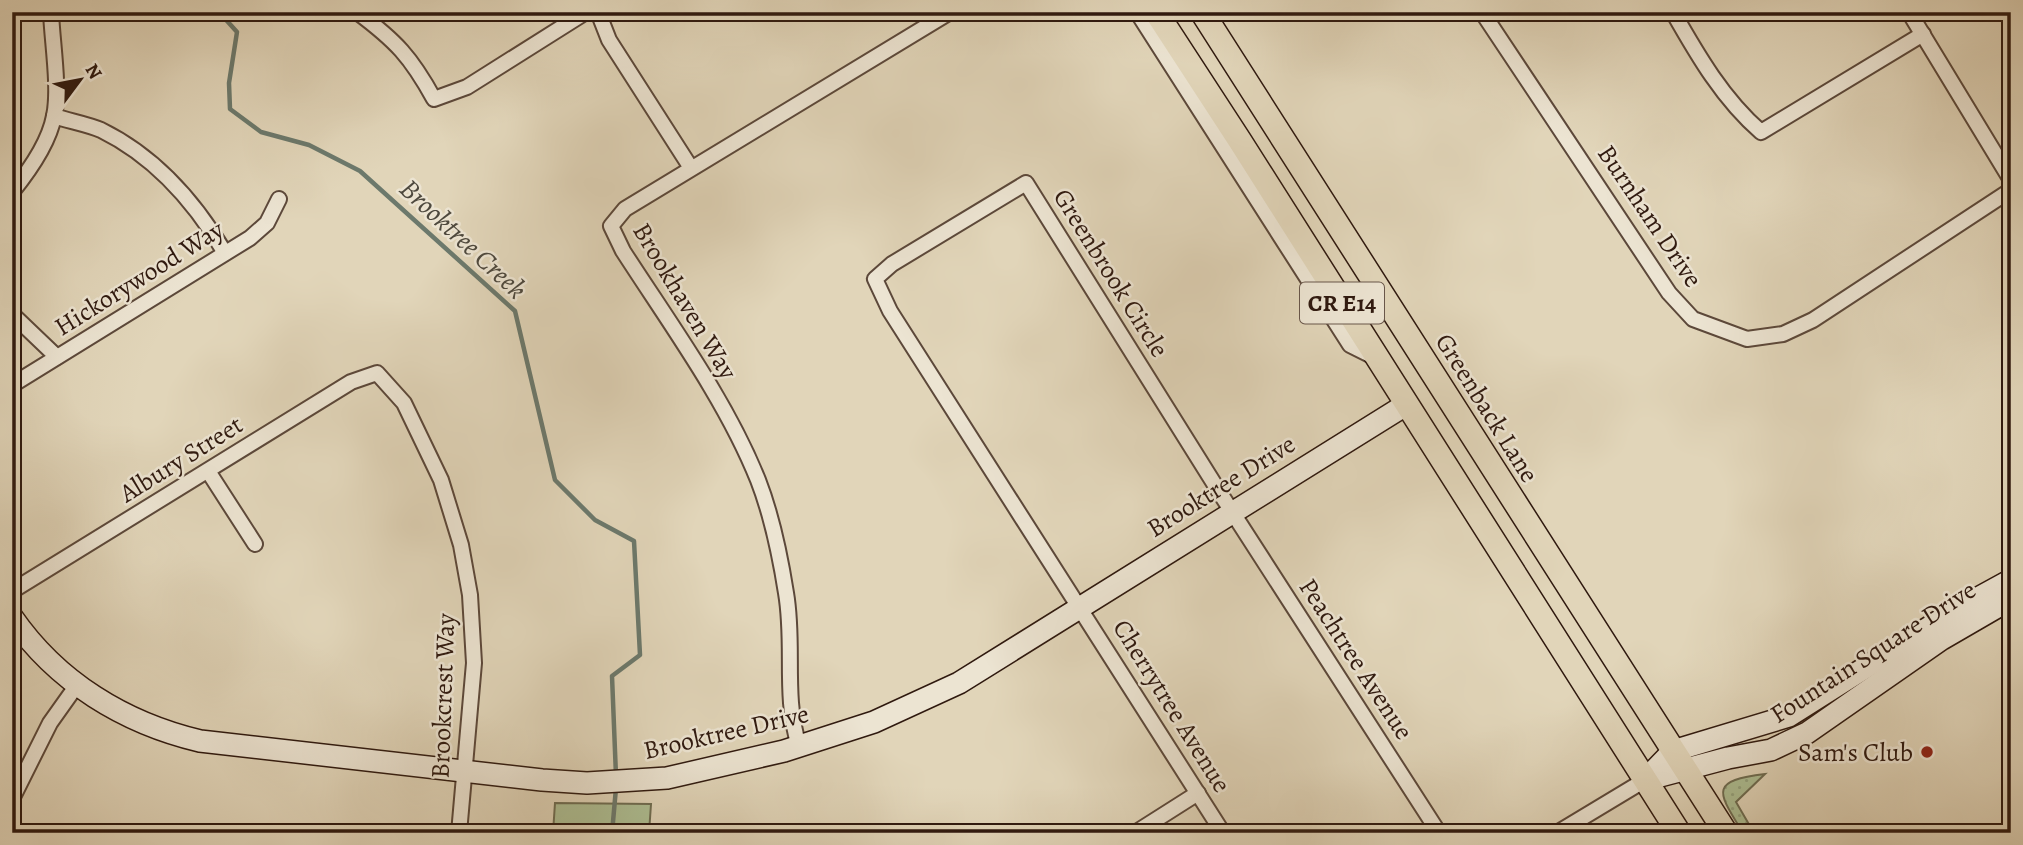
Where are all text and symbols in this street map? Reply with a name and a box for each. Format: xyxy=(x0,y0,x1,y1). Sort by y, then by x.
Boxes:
north arrow xyxy=(46,46,116,116)
text: N xyxy=(79,59,108,84)
street label: Burnham Drive xyxy=(1589,138,1711,294)
water label: Brooktree Creek xyxy=(391,170,535,308)
street label: Greenbrook Circle xyxy=(1045,182,1177,364)
street label: Hickorywood Way xyxy=(48,212,231,344)
street label: Brookhaven Way xyxy=(624,216,746,386)
road number: CR E14 xyxy=(1300,282,1384,324)
street label: Greenback Lane xyxy=(1427,327,1547,489)
street label: Albury Street xyxy=(112,407,250,511)
street label: Brooktree Drive xyxy=(1140,426,1302,546)
street label: Peachtree Avenue xyxy=(1291,571,1421,747)
street label: Fountain Square Drive xyxy=(1763,572,1983,732)
street label: Brookcrest Way xyxy=(423,612,463,779)
street label: Cherrytree Avenue xyxy=(1105,613,1239,799)
street label: Brooktree Drive xyxy=(640,696,812,768)
place label: Sam's Club xyxy=(1798,735,1913,770)
marker: Sam's Club xyxy=(1919,744,1935,760)

